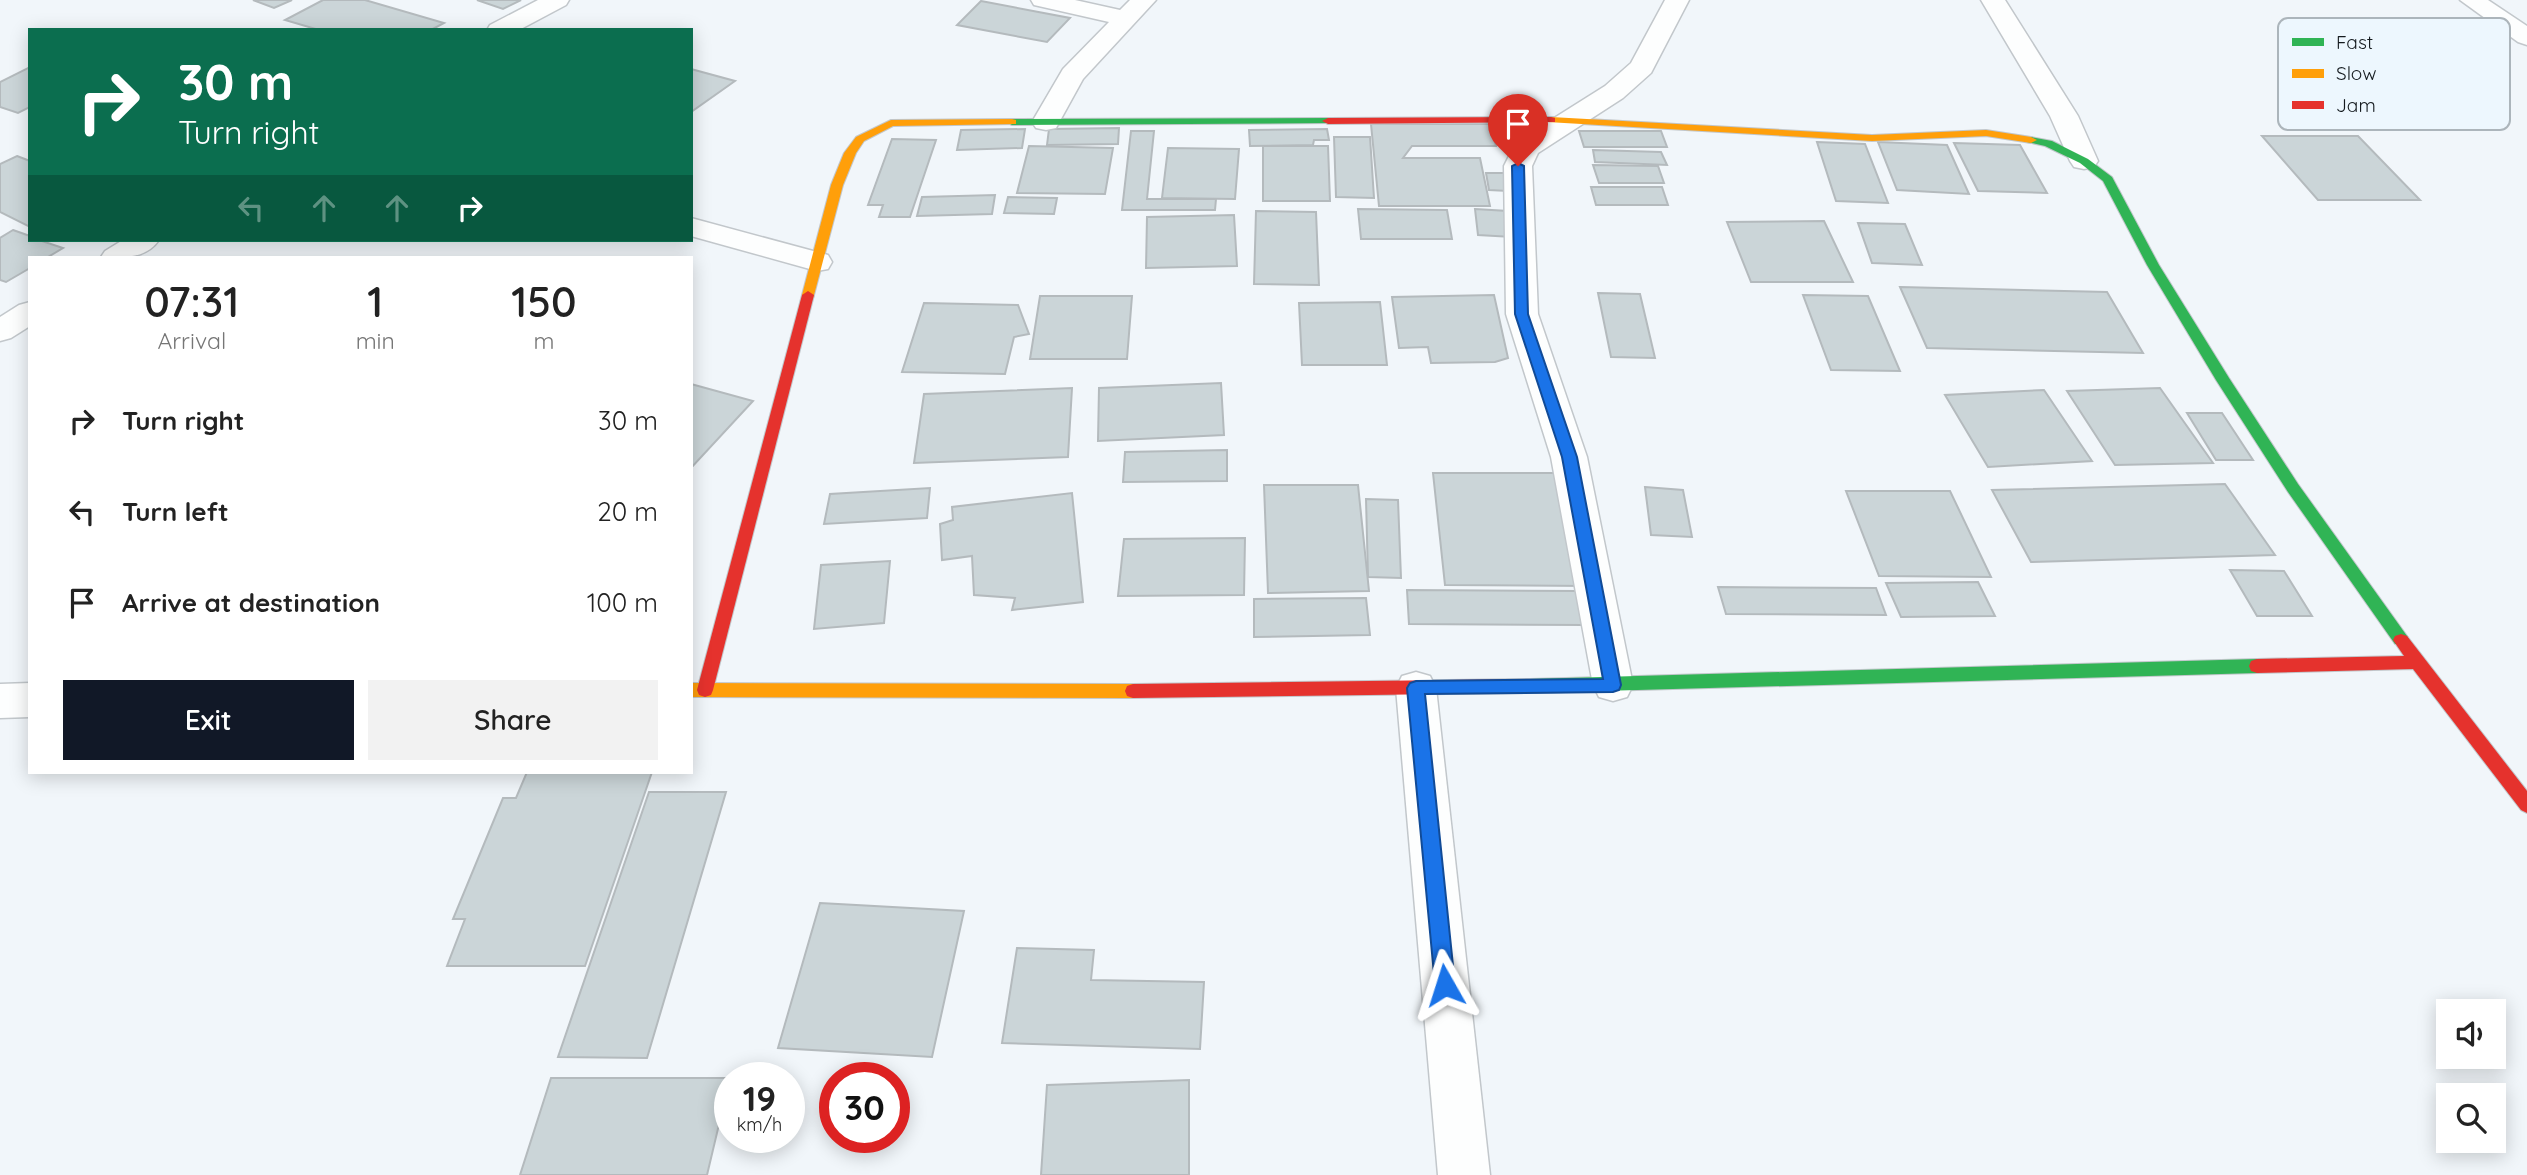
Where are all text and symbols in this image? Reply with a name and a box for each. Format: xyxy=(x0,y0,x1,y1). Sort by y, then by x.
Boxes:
legend xyxy=(2278,18,2510,130)
text: Fast xyxy=(2336,30,2373,54)
text: 30 m xyxy=(178,51,293,112)
icon: right xyxy=(63,56,154,147)
text: Slow xyxy=(2336,61,2377,85)
text: Jam xyxy=(2336,93,2376,117)
pin xyxy=(1488,94,1548,166)
icon: arrive xyxy=(1499,105,1537,143)
text: Turn right xyxy=(178,112,319,152)
icon: left xyxy=(232,189,270,227)
icon: ahead xyxy=(305,189,343,227)
icon: ahead xyxy=(378,189,416,227)
icon: right xyxy=(451,189,489,227)
text: 07:31 xyxy=(144,275,239,328)
text: 1 xyxy=(367,275,383,328)
text: 150 xyxy=(511,275,577,328)
text: Arrival xyxy=(157,326,226,355)
text: min xyxy=(356,326,395,355)
text: m xyxy=(533,326,554,355)
icon: right xyxy=(63,402,101,440)
text: Turn right xyxy=(122,404,244,437)
text: 30 m xyxy=(598,404,658,437)
icon: left xyxy=(63,493,101,531)
text: Turn left xyxy=(122,495,229,528)
text: 20 m xyxy=(597,495,658,528)
icon: arrive xyxy=(63,584,101,622)
text: Arrive at destination xyxy=(122,586,380,619)
text: 100 m xyxy=(587,586,658,619)
button: Exit xyxy=(63,680,354,760)
button: Share xyxy=(368,680,658,760)
position arrow xyxy=(1408,948,1482,1022)
map controls xyxy=(2436,999,2506,1153)
button: sound xyxy=(2436,999,2506,1069)
speed limit sign: 30 xyxy=(819,1062,910,1153)
text: 19 xyxy=(743,1076,776,1120)
button: search xyxy=(2436,1083,2506,1153)
text: km/h xyxy=(737,1113,782,1136)

